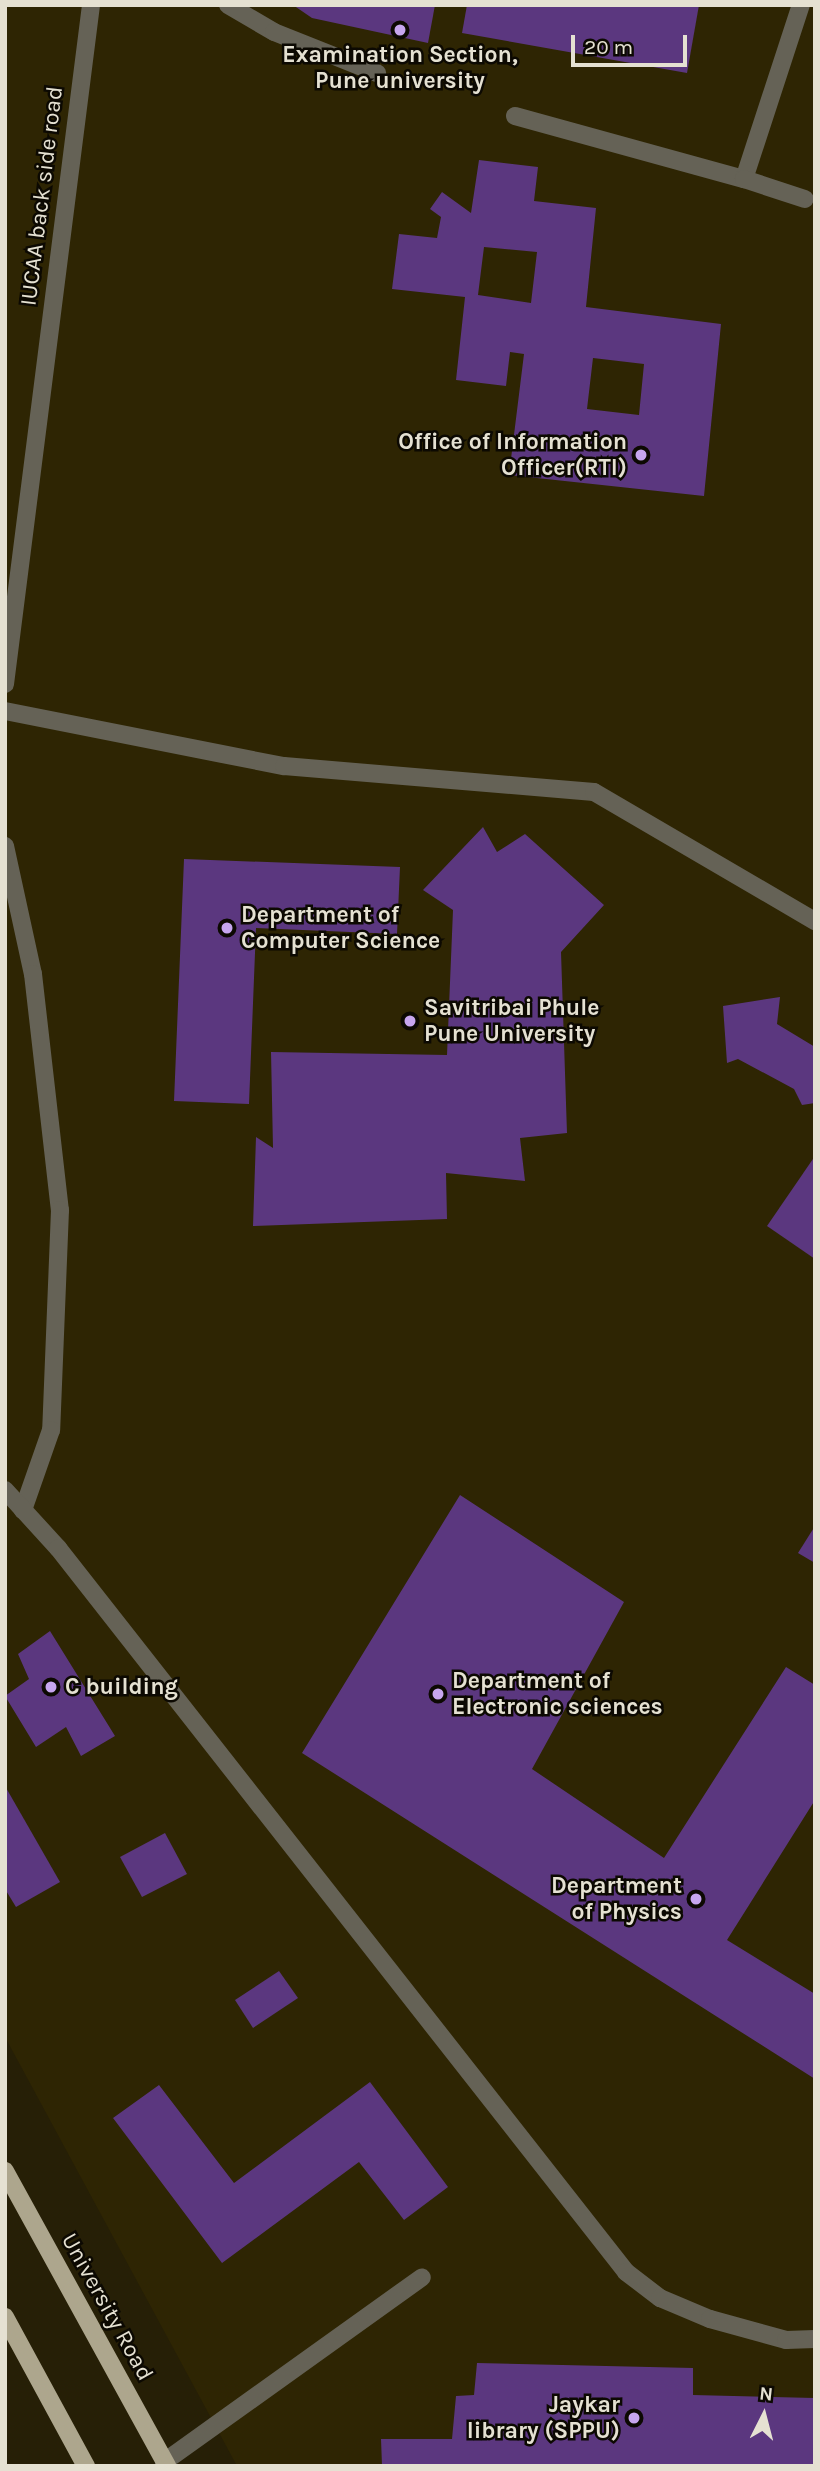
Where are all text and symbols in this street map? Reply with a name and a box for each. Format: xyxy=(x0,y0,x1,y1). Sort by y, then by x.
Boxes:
scale bar xyxy=(575,21,690,65)
marker: Examination Section, Pune university xyxy=(392,22,408,38)
text: 20 m xyxy=(584,35,633,59)
place label: Examination Section, Pune university xyxy=(282,41,518,95)
street label: IUCAA back side road xyxy=(15,85,69,307)
place label: Office of Information Officer(RTI) xyxy=(398,428,627,482)
marker: Office of Information Officer(RTI) xyxy=(633,447,649,463)
place label: Department of Computer Science xyxy=(241,901,440,955)
marker: Department of Computer Science xyxy=(219,920,235,936)
place label: Savitribai Phule Pune University xyxy=(424,994,599,1048)
marker: Savitribai Phule Pune University xyxy=(402,1013,418,1029)
place label: Department of Electronic sciences xyxy=(452,1667,663,1721)
place label: C building xyxy=(65,1673,178,1701)
marker: C building xyxy=(43,1679,59,1695)
marker: Department of Electronic sciences xyxy=(430,1686,446,1702)
place label: Department of Physics xyxy=(551,1872,682,1926)
marker: Department of Physics xyxy=(688,1891,704,1907)
street label: University Road xyxy=(55,2229,159,2385)
north arrow xyxy=(729,2380,799,2450)
text: N xyxy=(758,2382,774,2406)
place label: Jaykar library (SPPU) xyxy=(467,2391,620,2445)
marker: Jaykar library (SPPU) xyxy=(626,2410,642,2426)

